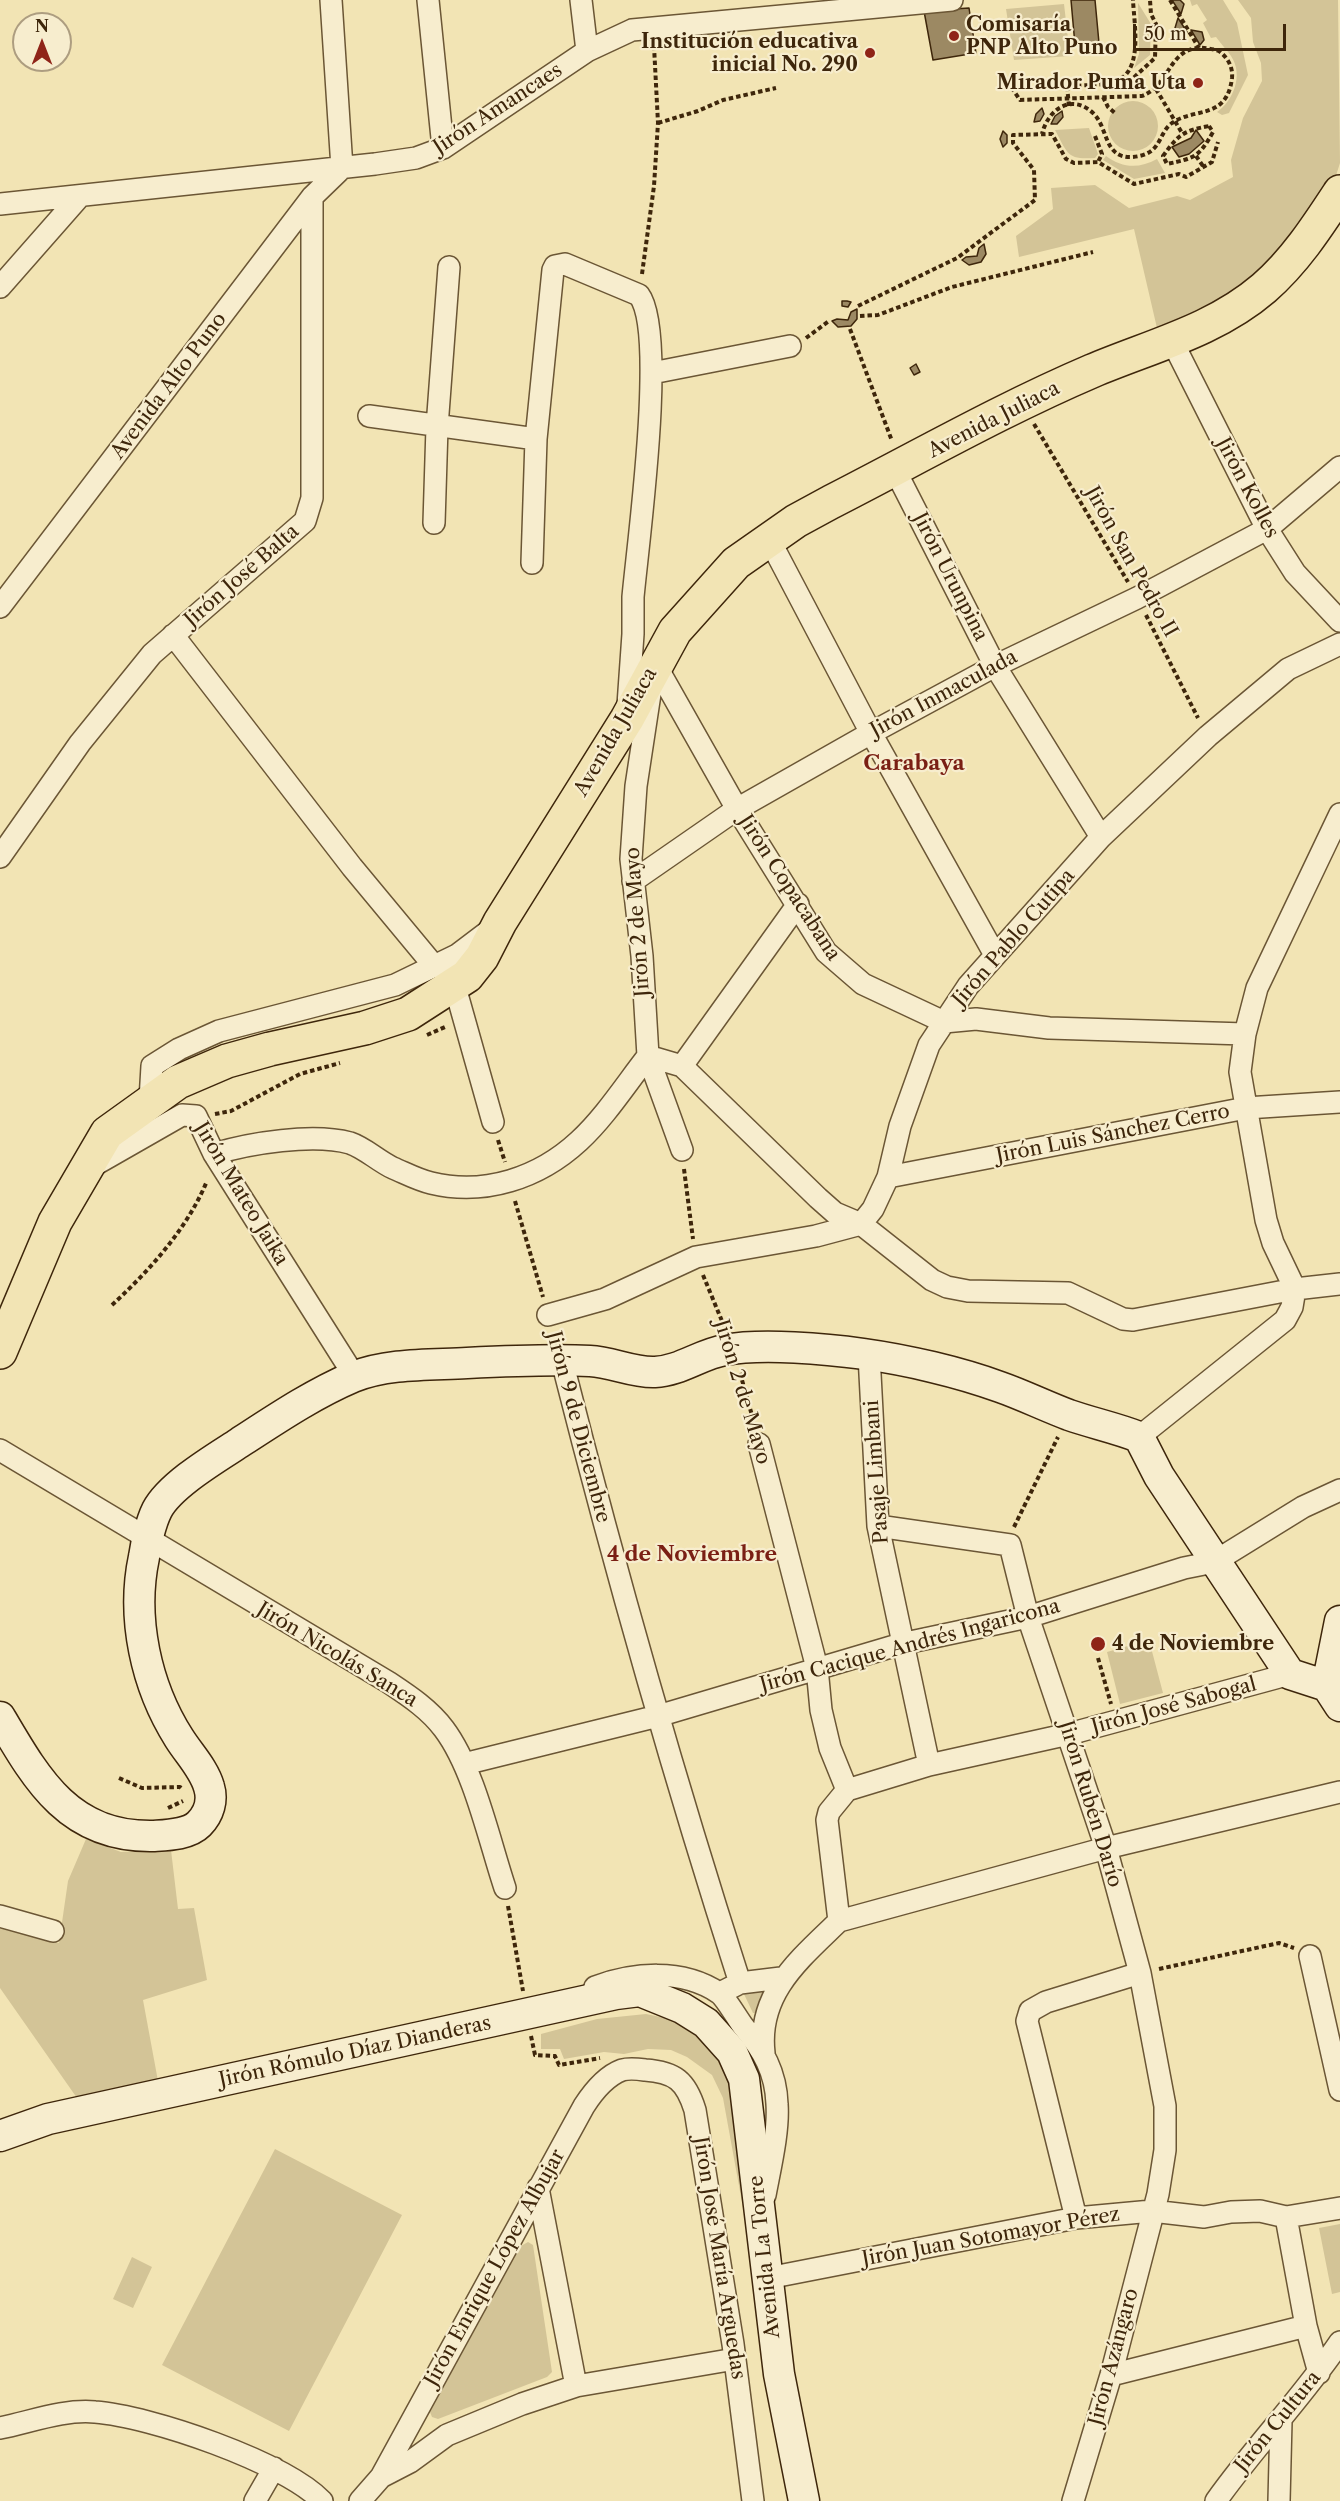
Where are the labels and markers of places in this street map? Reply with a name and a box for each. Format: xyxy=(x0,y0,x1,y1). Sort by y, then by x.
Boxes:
place label: Comisaría PNP Alto Puno xyxy=(966,13,1117,60)
marker: Comisaría PNP Alto Puno xyxy=(947,29,961,43)
place label: Institución educativa inicial No. 290 xyxy=(641,30,858,77)
marker: Institución educativa inicial No. 290 xyxy=(863,46,877,60)
place label: Mirador Puma Uta xyxy=(997,71,1186,95)
marker: Mirador Puma Uta xyxy=(1191,76,1205,90)
place label: 4 de Noviembre xyxy=(1112,1632,1274,1656)
marker: 4 de Noviembre xyxy=(1089,1635,1107,1653)

